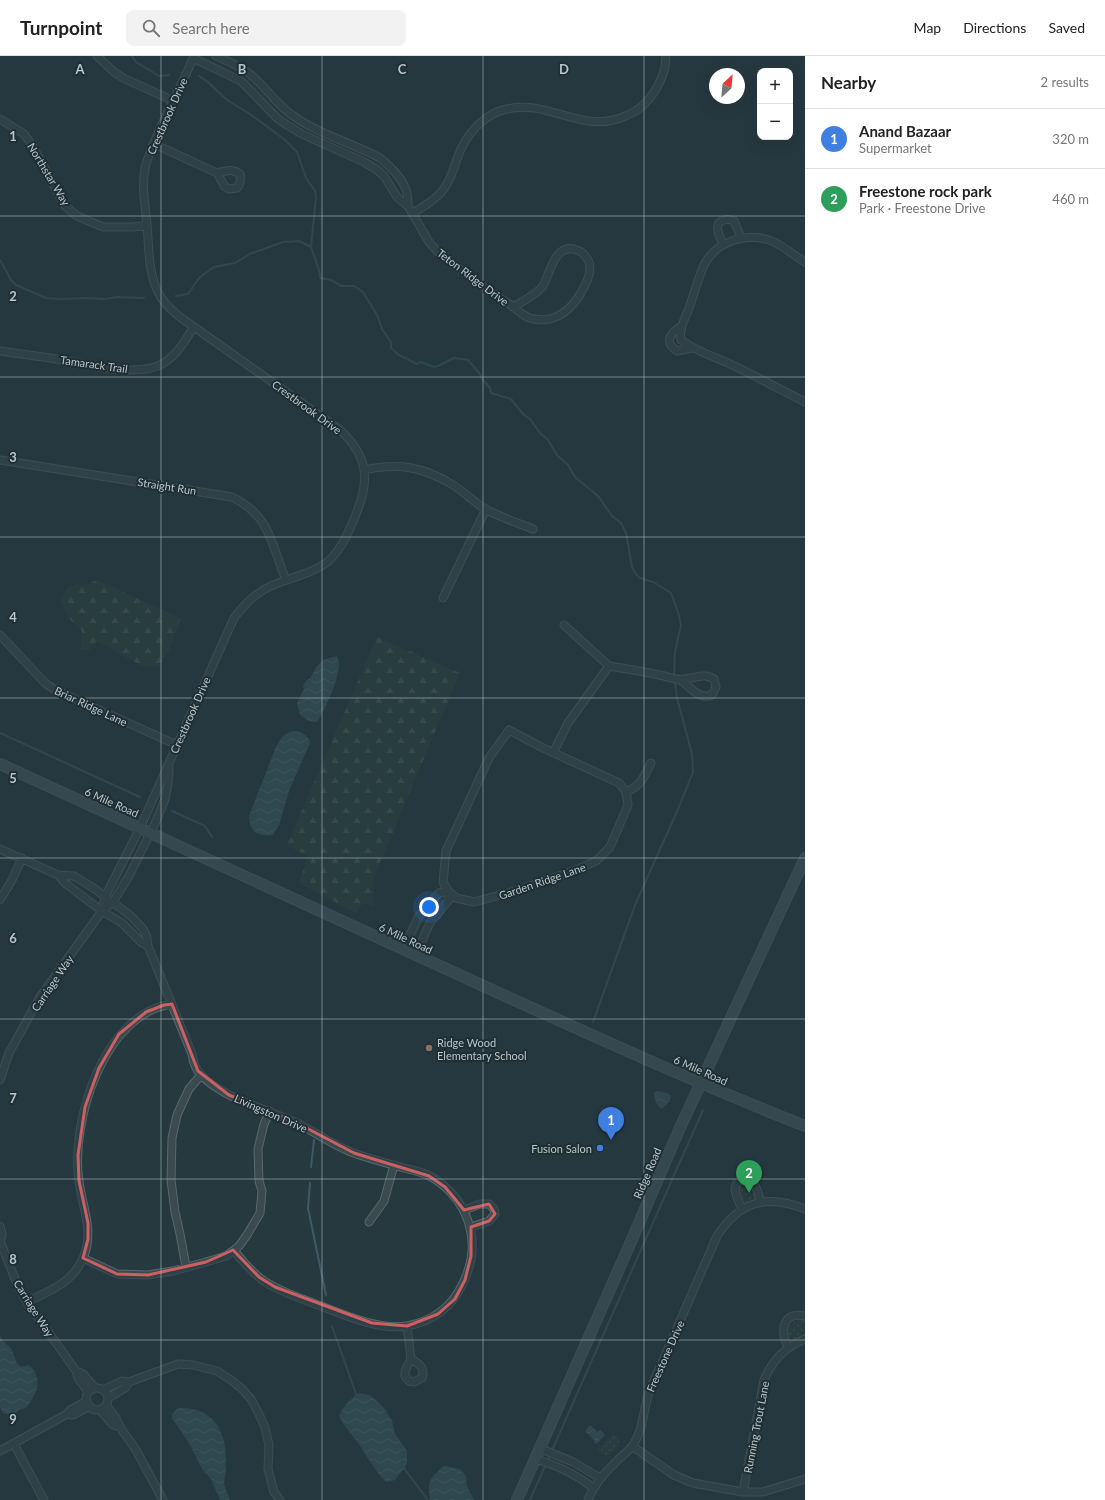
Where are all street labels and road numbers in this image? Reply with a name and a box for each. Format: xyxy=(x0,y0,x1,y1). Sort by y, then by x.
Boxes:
street label: Crestbrook Drive xyxy=(144,75,190,156)
street label: Northstar Way xyxy=(25,140,73,208)
street label: Teton Ridge Drive xyxy=(435,246,511,308)
street label: Tamarack Trail xyxy=(60,353,128,375)
street label: Crestbrook Drive xyxy=(270,377,344,437)
street label: Straight Run xyxy=(137,475,197,497)
street label: Crestbrook Drive xyxy=(167,674,213,755)
street label: Briar Ridge Lane xyxy=(53,683,130,729)
street label: 6 Mile Road xyxy=(83,784,141,820)
street label: Garden Ridge Lane xyxy=(497,860,587,902)
street label: 6 Mile Road xyxy=(377,920,435,956)
street label: Carriage Way xyxy=(28,952,76,1014)
street label: 6 Mile Road xyxy=(672,1052,730,1088)
street label: Livingston Drive xyxy=(232,1091,310,1135)
street label: Ridge Road xyxy=(630,1145,664,1201)
street label: Carriage Way xyxy=(11,1277,57,1339)
street label: Freestone Drive xyxy=(643,1318,687,1394)
street label: Running Trout Lane xyxy=(741,1380,771,1474)

